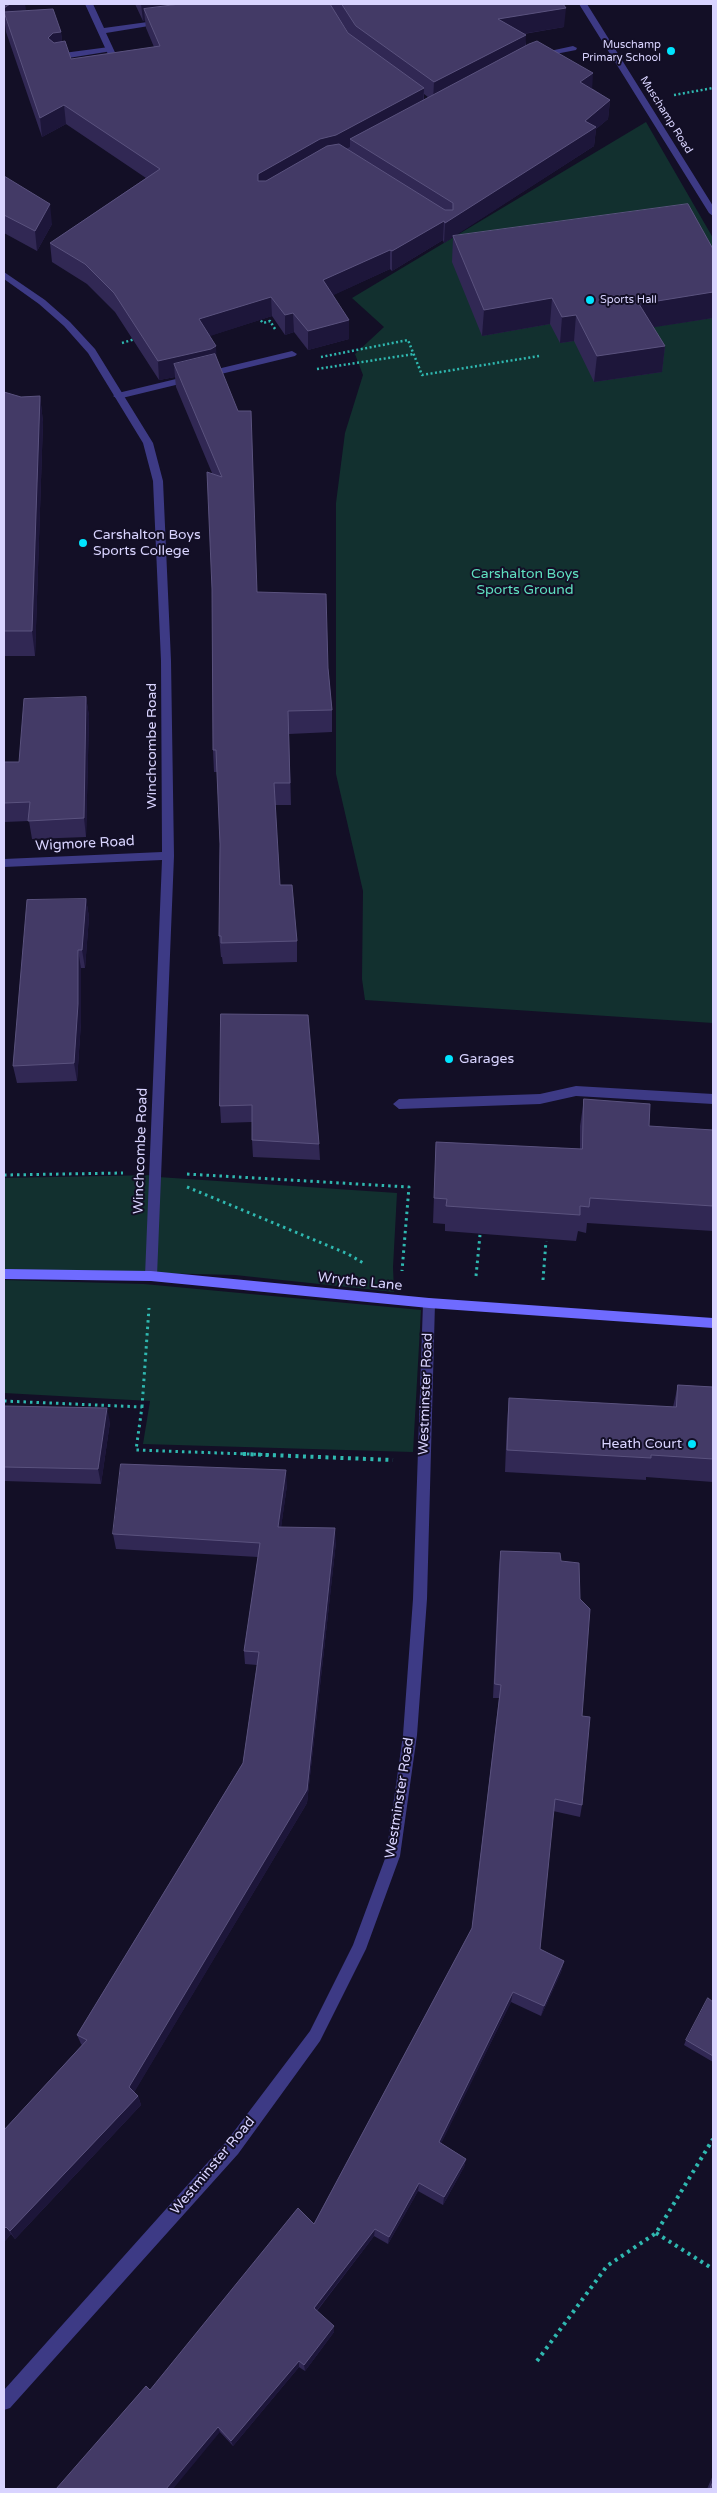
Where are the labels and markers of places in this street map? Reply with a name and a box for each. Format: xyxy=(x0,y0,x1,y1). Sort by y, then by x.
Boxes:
place label: Muschamp Primary School xyxy=(582,38,661,64)
marker: Muschamp Primary School xyxy=(665,45,677,57)
place label: Sports Hall xyxy=(600,293,657,307)
marker: Sports Hall xyxy=(584,294,596,306)
place label: Carshalton Boys Sports College xyxy=(93,527,201,560)
marker: Carshalton Boys Sports College xyxy=(77,537,89,549)
place label: Garages xyxy=(459,1051,514,1067)
marker: Garages xyxy=(443,1053,455,1065)
place label: Heath Court xyxy=(601,1436,682,1452)
marker: Heath Court xyxy=(686,1438,698,1450)

